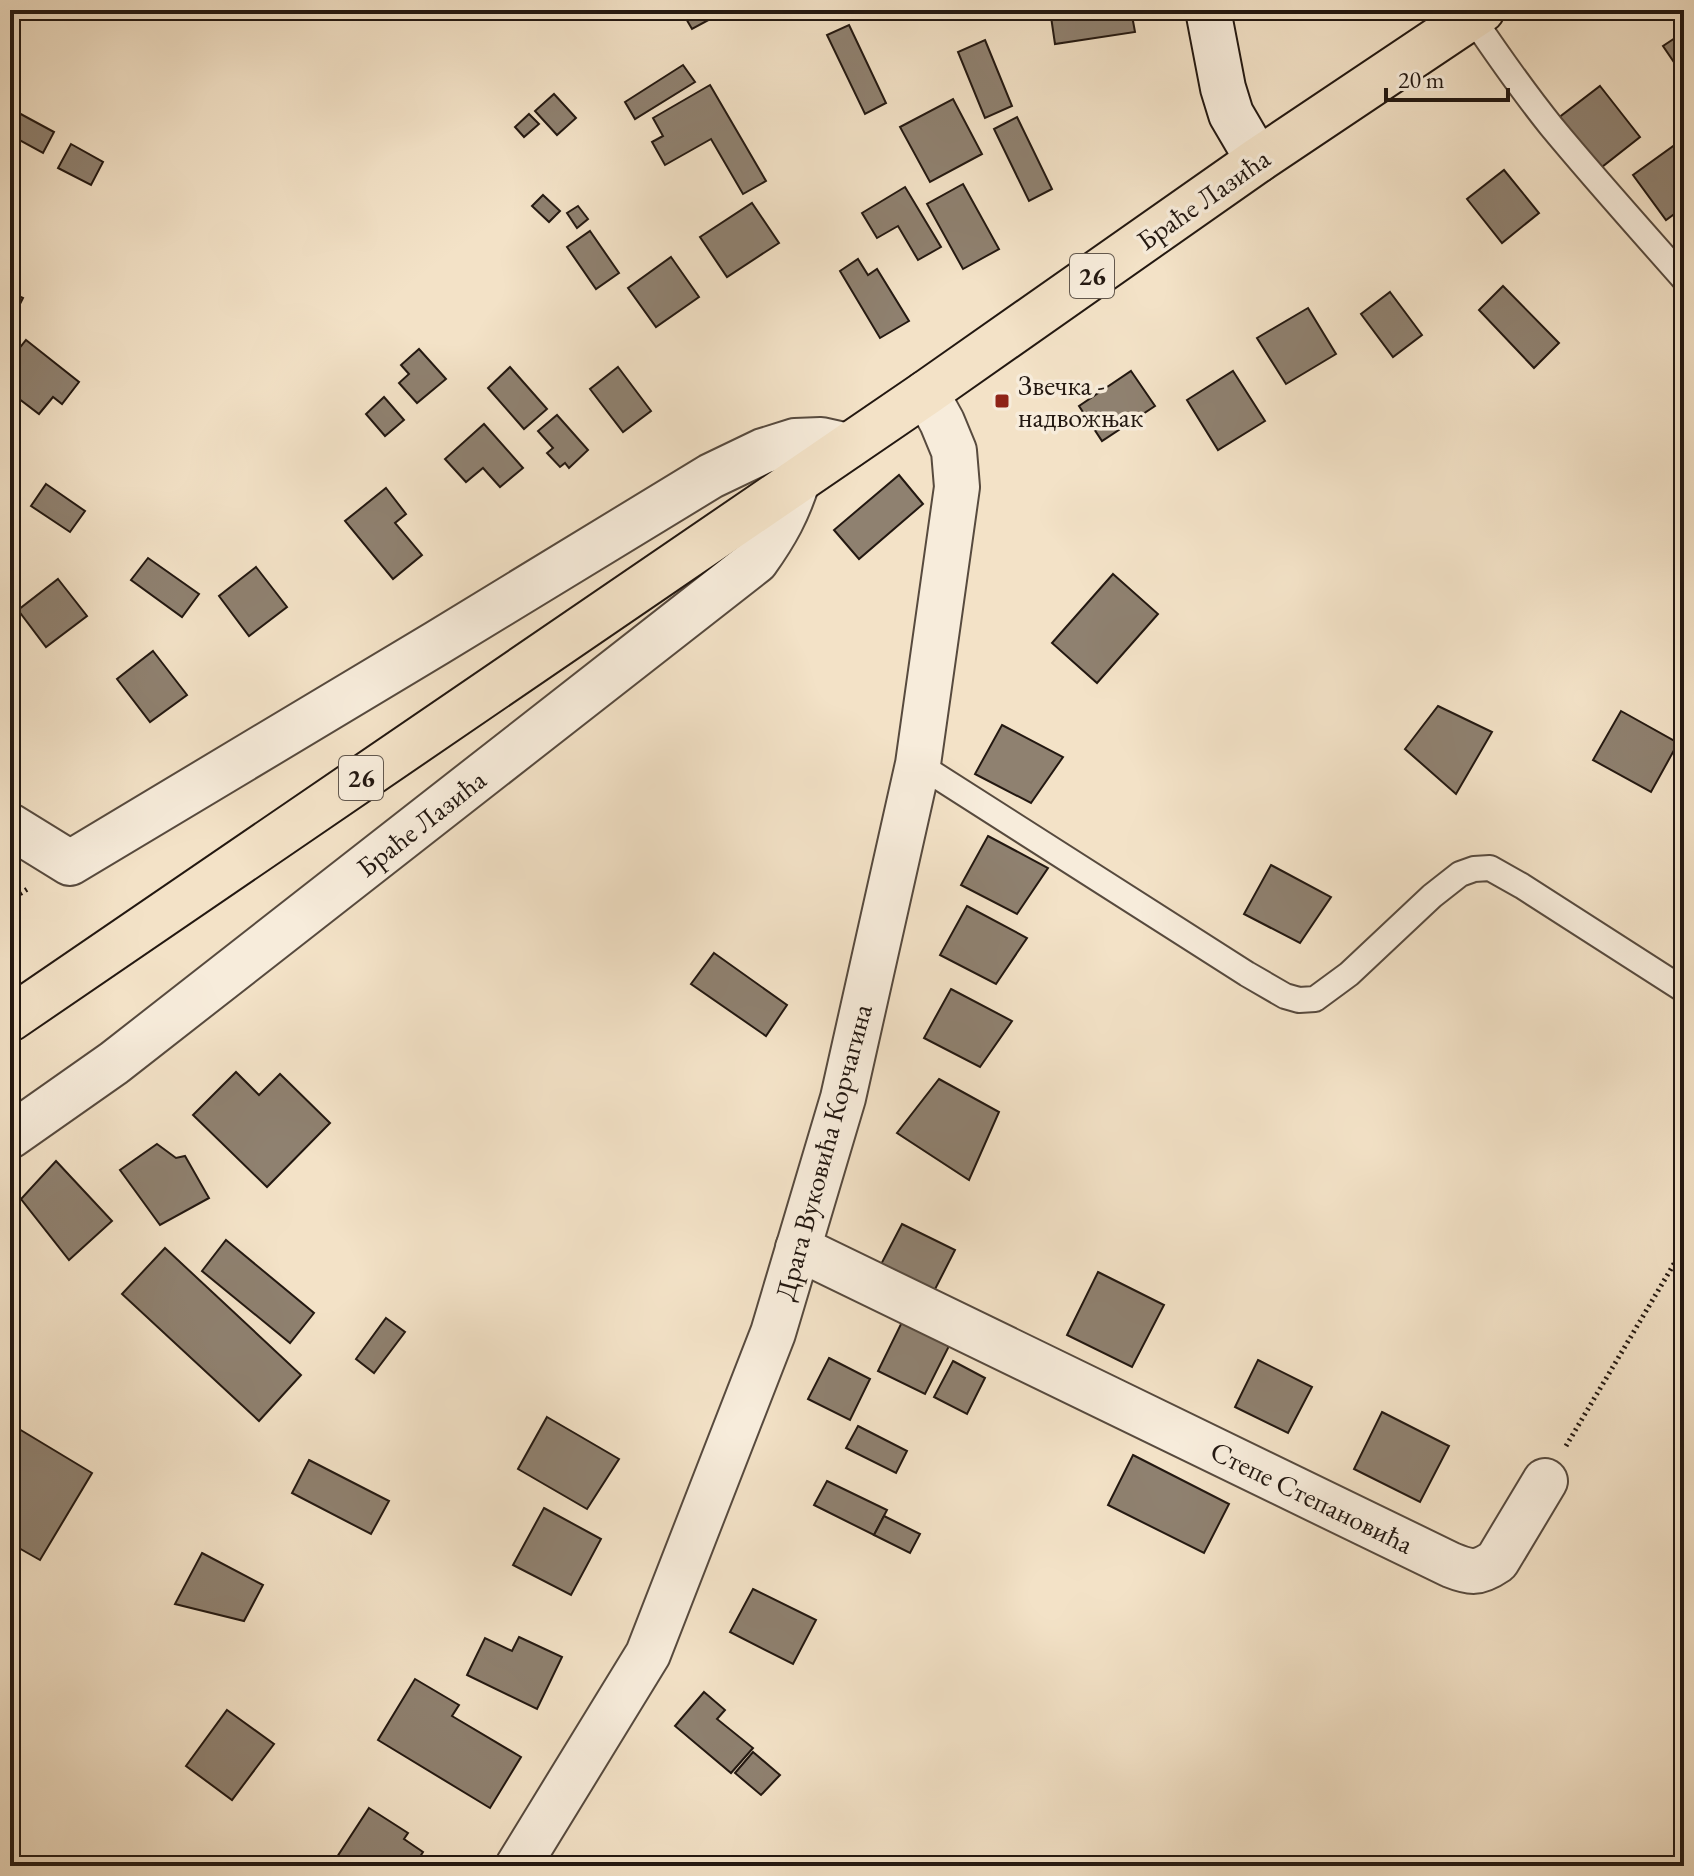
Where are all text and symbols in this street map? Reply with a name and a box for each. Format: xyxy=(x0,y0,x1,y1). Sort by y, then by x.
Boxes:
scale bar xyxy=(1386,52,1508,102)
text: 20 m xyxy=(1398,64,1445,95)
street label: Браће Лазића xyxy=(1129,139,1277,258)
road number: 26 xyxy=(1070,254,1114,298)
place label: Звечка - надвожњак xyxy=(1018,367,1143,435)
marker: Звечка - надвожњак xyxy=(993,392,1011,410)
road number: 26 xyxy=(339,756,383,800)
street label: Браће Лазића xyxy=(349,761,494,885)
street label: Драга Вуковића Корчагина xyxy=(766,999,880,1304)
street label: Степе Степановића xyxy=(1205,1432,1420,1562)

